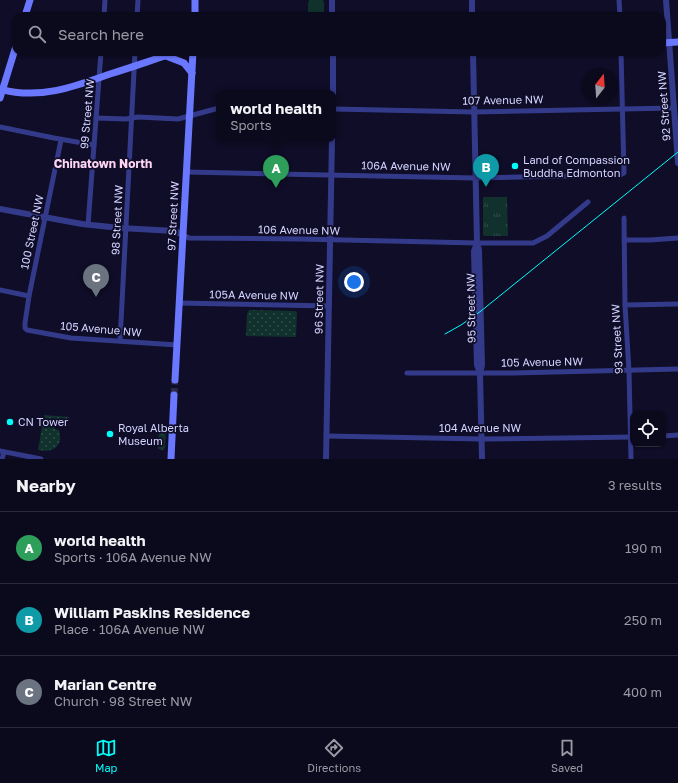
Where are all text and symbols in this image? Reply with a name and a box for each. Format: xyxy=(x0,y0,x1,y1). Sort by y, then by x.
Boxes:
search box xyxy=(12,12,666,56)
icon: search xyxy=(26,23,48,45)
text: Search here xyxy=(58,25,144,43)
north arrow xyxy=(582,68,618,104)
street label: 92 Street NW xyxy=(655,70,672,141)
street label: 99 Street NW xyxy=(77,78,96,150)
popup xyxy=(216,90,336,142)
street label: 107 Avenue NW xyxy=(462,92,544,107)
text: world health xyxy=(230,99,322,117)
text: Sports xyxy=(230,117,272,133)
place label: Land of Compassion Buddha Edmonton xyxy=(523,153,630,179)
pin: B xyxy=(473,154,499,187)
pin: A xyxy=(263,155,289,188)
district label: Chinatown North xyxy=(54,156,152,171)
street label: 106A Avenue NW xyxy=(361,158,451,173)
marker: Land of Compassion Buddha Edmonton xyxy=(510,161,520,171)
street label: 97 Street NW xyxy=(164,181,181,251)
street label: 98 Street NW xyxy=(108,184,125,255)
street label: 100 Street NW xyxy=(17,193,46,270)
street label: 106 Avenue NW xyxy=(258,222,341,237)
street label: 96 Street NW xyxy=(311,263,326,334)
pin: C xyxy=(83,264,109,297)
your location xyxy=(344,272,364,292)
street label: 95 Street NW xyxy=(463,272,478,343)
street label: 105A Avenue NW xyxy=(209,287,299,302)
street label: 93 Street NW xyxy=(608,303,625,374)
street label: 105 Avenue NW xyxy=(60,318,143,339)
street label: 105 Avenue NW xyxy=(501,354,583,369)
map controls xyxy=(630,411,666,447)
button: locate xyxy=(630,411,666,447)
place label: CN Tower xyxy=(18,415,69,428)
marker: CN Tower xyxy=(5,417,15,427)
place label: Royal Alberta Museum xyxy=(118,421,189,447)
street label: 104 Avenue NW xyxy=(439,421,521,434)
marker: Royal Alberta Museum xyxy=(105,429,115,439)
text: Nearby xyxy=(16,475,76,496)
text: 3 results xyxy=(608,477,662,493)
text: world health xyxy=(54,531,146,549)
text: A xyxy=(24,540,34,556)
text: 190 m xyxy=(625,540,662,556)
text: Sports · 106A Avenue NW xyxy=(54,549,212,565)
text: William Paskins Residence xyxy=(54,603,250,621)
text: B xyxy=(24,612,34,628)
text: 250 m xyxy=(624,612,662,628)
text: Place · 106A Avenue NW xyxy=(54,621,205,637)
text: Marian Centre xyxy=(54,675,157,693)
text: C xyxy=(24,684,34,700)
text: 400 m xyxy=(623,684,662,700)
text: Church · 98 Street NW xyxy=(54,693,192,709)
tab: Map xyxy=(95,737,117,774)
tab: Directions xyxy=(307,737,361,774)
tab: Saved xyxy=(551,737,583,774)

